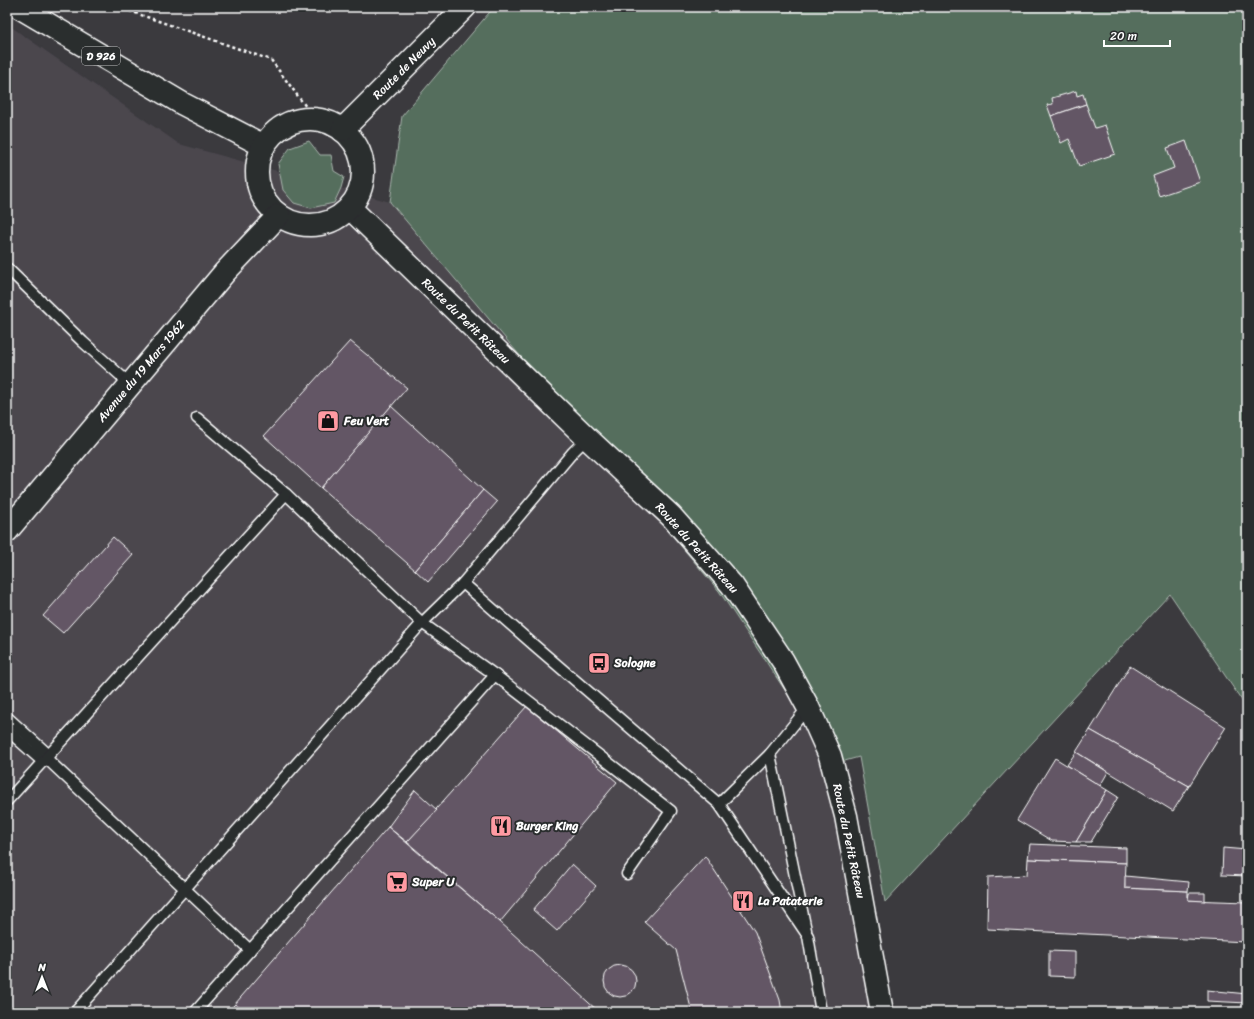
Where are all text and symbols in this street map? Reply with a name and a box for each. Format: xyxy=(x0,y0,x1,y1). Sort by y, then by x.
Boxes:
scale bar xyxy=(1104,22,1170,48)
text: 20 m xyxy=(1110,25,1137,47)
street label: Route de Neuvy xyxy=(367,31,441,105)
road number: D 926 xyxy=(82,47,120,65)
street label: Route du Petit Râteau xyxy=(416,272,516,370)
street label: Avenue du 19 Mars 1962 xyxy=(91,315,191,428)
shop icon: Feu Vert xyxy=(315,408,341,434)
place label: Feu Vert xyxy=(343,410,390,432)
street label: Route du Petit Râteau xyxy=(650,497,745,599)
bus stop icon: Sologne xyxy=(586,650,612,676)
place label: Sologne xyxy=(613,652,656,674)
street label: Route du Petit Râteau xyxy=(826,781,872,901)
restaurant icon: Burger King xyxy=(488,813,514,839)
place label: Burger King xyxy=(516,815,579,837)
supermarket icon: Super U xyxy=(384,869,410,895)
place label: Super U xyxy=(411,871,456,893)
restaurant icon: La Pataterie xyxy=(730,888,756,914)
place label: La Pataterie xyxy=(758,890,823,912)
north arrow xyxy=(22,957,62,997)
text: N xyxy=(37,958,46,977)

